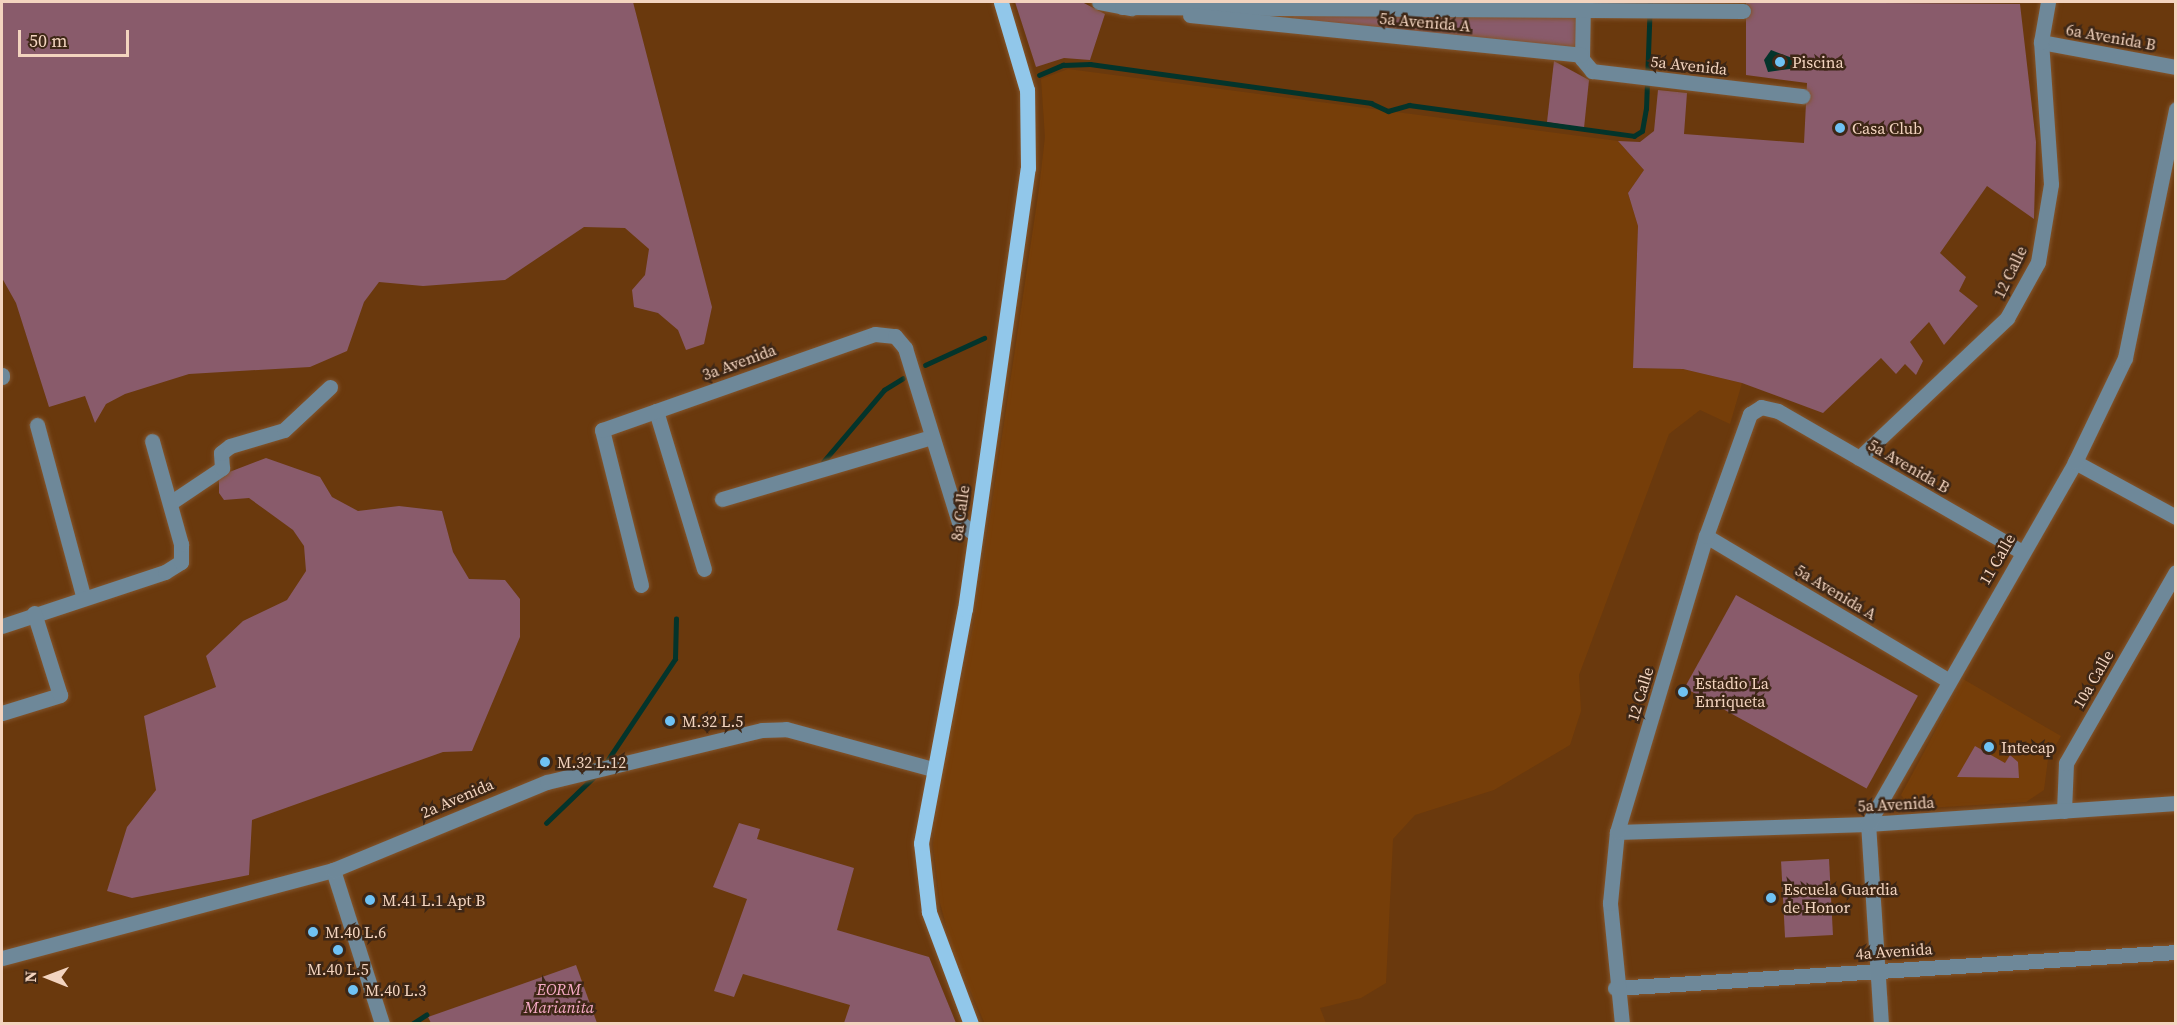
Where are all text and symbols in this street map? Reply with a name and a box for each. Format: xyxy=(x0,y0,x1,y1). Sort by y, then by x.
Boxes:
street label: 5a Avenida A xyxy=(1379,8,1471,36)
scale bar xyxy=(21,18,132,56)
street label: 6a Avenida B xyxy=(2065,20,2157,54)
text: 50 m xyxy=(29,28,67,53)
street label: 5a Avenida xyxy=(1650,51,1728,79)
place label: Piscina xyxy=(1792,52,1844,72)
marker: Piscina xyxy=(1773,55,1787,69)
place label: Casa Club xyxy=(1852,118,1922,138)
marker: Casa Club xyxy=(1833,121,1847,135)
street label: 12 Calle xyxy=(1989,243,2031,301)
street label: 3a Avenida xyxy=(700,340,778,384)
street label: 5a Avenida B xyxy=(1865,435,1953,497)
street label: 8a Calle xyxy=(947,484,973,542)
street label: 11 Calle xyxy=(1975,530,2019,588)
street label: 5a Avenida A xyxy=(1792,560,1880,624)
street label: 10a Calle xyxy=(2069,647,2117,711)
street label: 12 Calle xyxy=(1623,665,1657,723)
place label: Estadio La Enriqueta xyxy=(1695,673,1769,711)
marker: Estadio La Enriqueta xyxy=(1676,685,1690,699)
place label: M.32 L.5 xyxy=(682,711,743,731)
marker: M.32 L.5 xyxy=(663,714,677,728)
place label: Intecap xyxy=(2001,737,2055,757)
marker: Intecap xyxy=(1982,740,1996,754)
place label: M.32 L.12 xyxy=(557,752,626,772)
marker: M.32 L.12 xyxy=(538,755,552,769)
street label: 2a Avenida xyxy=(418,774,496,822)
street label: 5a Avenida xyxy=(1857,792,1935,816)
place label: Escuela Guardia de Honor xyxy=(1783,879,1898,917)
place label: M.41 L.1 Apt B xyxy=(382,890,485,910)
marker: Escuela Guardia de Honor xyxy=(1764,891,1778,905)
marker: M.41 L.1 Apt B xyxy=(363,893,377,907)
place label: M.40 L.6 xyxy=(325,922,386,942)
marker: M.40 L.6 xyxy=(306,925,320,939)
street label: 4a Avenida xyxy=(1855,939,1933,963)
marker: M.40 L.5 xyxy=(331,943,345,957)
north arrow xyxy=(18,947,78,1007)
place label: M.40 L.5 xyxy=(307,959,369,979)
text: N xyxy=(19,971,41,983)
park label: EORM Marianita xyxy=(524,979,594,1017)
place label: M.40 L.3 xyxy=(365,980,426,1000)
marker: M.40 L.3 xyxy=(346,983,360,997)

